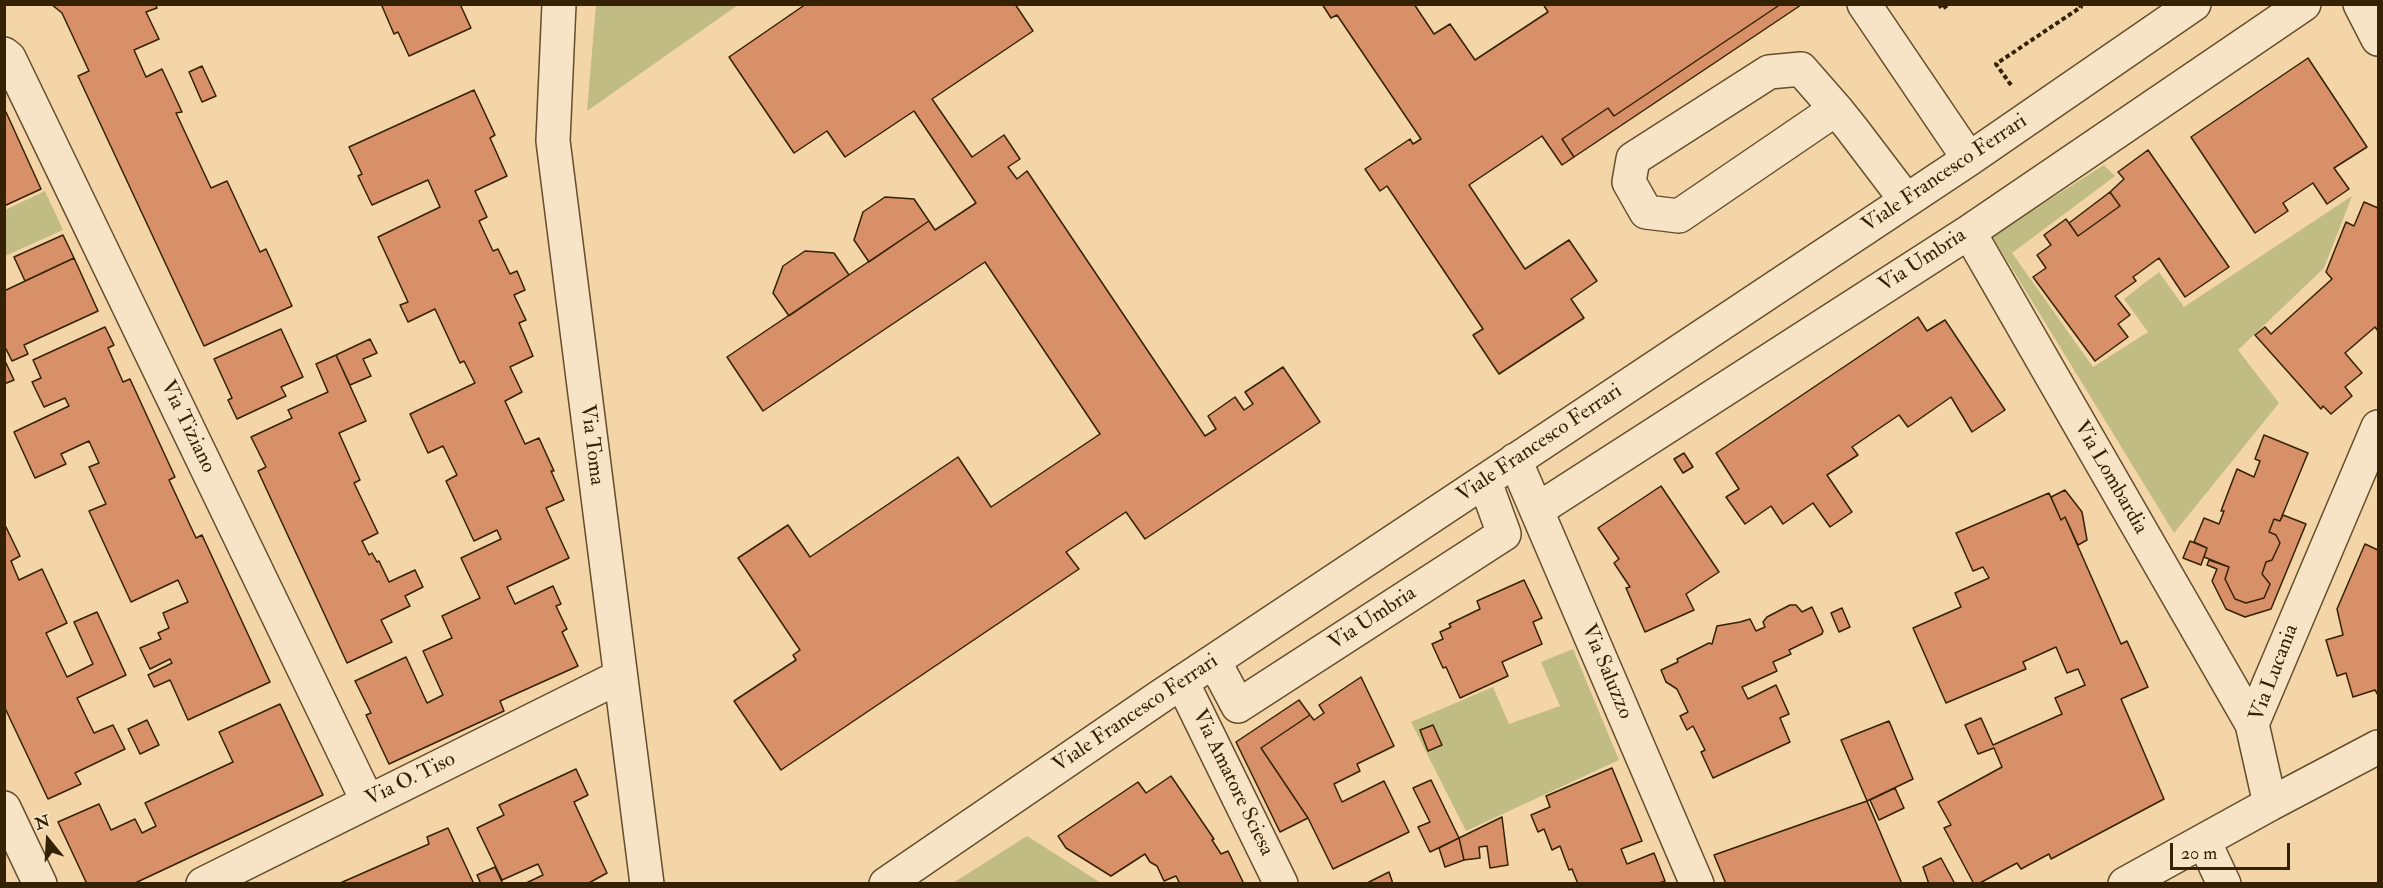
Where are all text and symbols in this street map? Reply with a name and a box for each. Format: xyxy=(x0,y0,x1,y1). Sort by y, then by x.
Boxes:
street label: Viale Francesco Ferrari xyxy=(1858,109,2032,239)
street label: Via Umbria xyxy=(1875,223,1971,299)
street label: Via Tiziano xyxy=(154,377,220,477)
street label: Viale Francesco Ferrari xyxy=(1453,379,1627,509)
street label: Via Toma xyxy=(574,403,608,487)
street label: Via Lombardia xyxy=(2068,417,2152,539)
street label: Via Umbria xyxy=(1325,581,1421,657)
street label: Via Saluzzo xyxy=(1575,621,1637,723)
street label: Via Lucania xyxy=(2245,621,2305,725)
street label: Viale Francesco Ferrari xyxy=(1049,649,1223,779)
street label: Via Amatore Sciesa xyxy=(1186,706,1278,860)
street label: Via O. Tiso xyxy=(362,748,460,812)
north arrow xyxy=(18,810,78,870)
text: N xyxy=(33,811,52,835)
scale bar xyxy=(2173,831,2293,869)
text: 20 m xyxy=(2181,842,2217,865)

